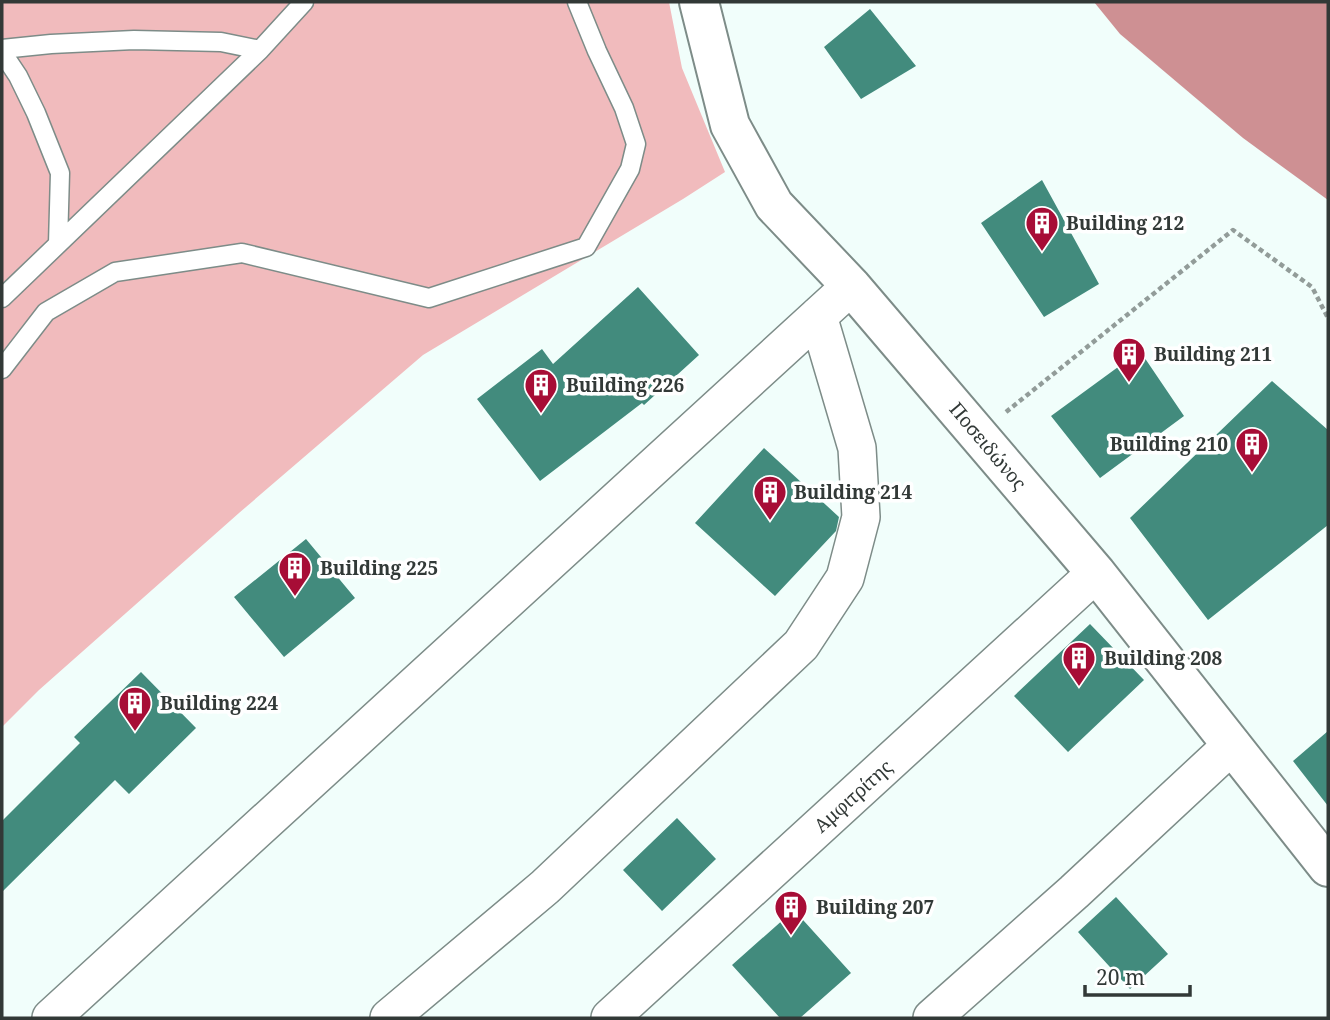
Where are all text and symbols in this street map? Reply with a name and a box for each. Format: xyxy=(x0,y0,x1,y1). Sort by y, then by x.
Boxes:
building icon: Building 212 xyxy=(1023,204,1061,253)
place label: Building 212 xyxy=(1066,210,1184,236)
building icon: Building 211 xyxy=(1110,335,1148,384)
place label: Building 211 xyxy=(1154,341,1272,367)
building icon: Building 226 xyxy=(522,366,560,415)
place label: Building 226 xyxy=(566,372,685,398)
street label: Ποσειδώνος xyxy=(944,397,1032,495)
building icon: Building 210 xyxy=(1233,425,1271,474)
place label: Building 210 xyxy=(1110,431,1228,457)
building icon: Building 214 xyxy=(751,473,789,522)
place label: Building 214 xyxy=(794,479,913,505)
building icon: Building 225 xyxy=(276,549,314,598)
place label: Building 225 xyxy=(320,555,438,581)
building icon: Building 208 xyxy=(1060,639,1098,688)
place label: Building 208 xyxy=(1104,645,1223,671)
building icon: Building 224 xyxy=(116,684,154,733)
place label: Building 224 xyxy=(160,690,279,716)
street label: Αμφιτρίτης xyxy=(808,754,898,838)
building icon: Building 207 xyxy=(772,888,810,937)
place label: Building 207 xyxy=(816,894,934,920)
scale bar xyxy=(1085,954,1190,998)
text: 20 m xyxy=(1096,963,1145,991)

